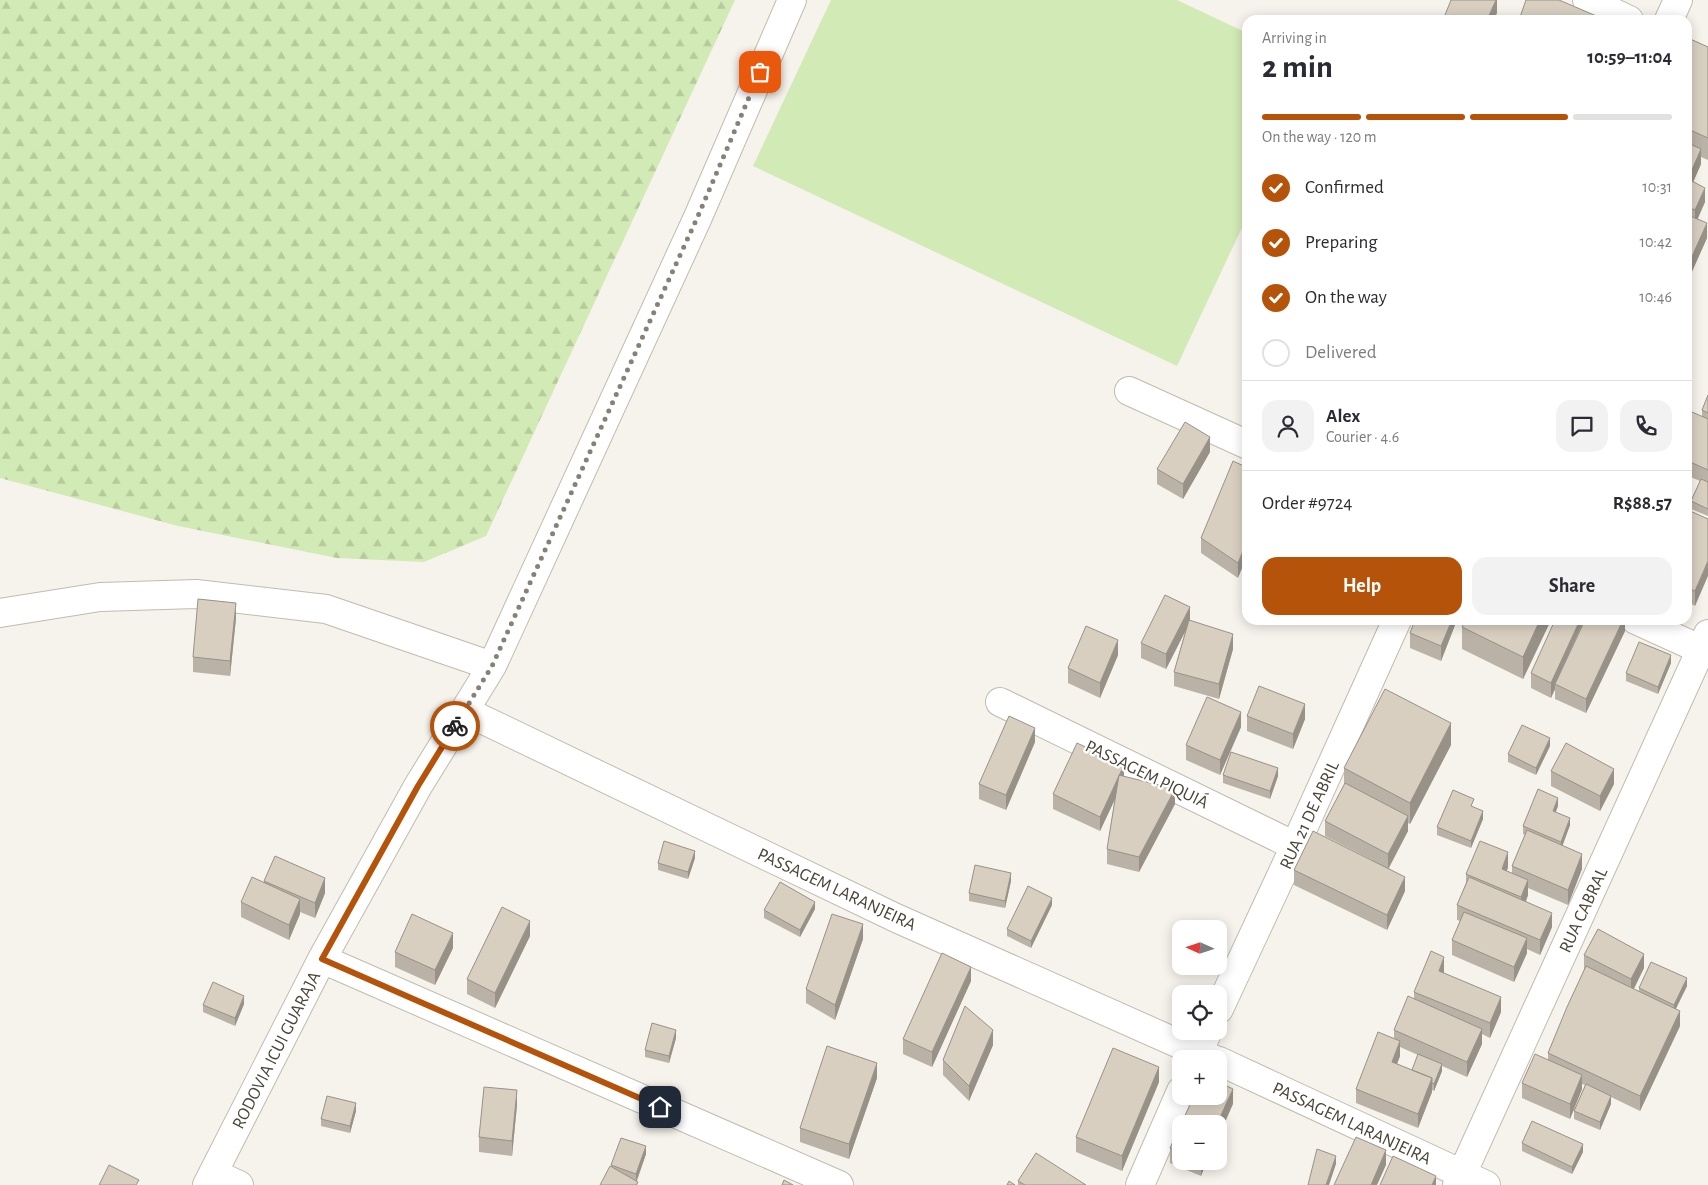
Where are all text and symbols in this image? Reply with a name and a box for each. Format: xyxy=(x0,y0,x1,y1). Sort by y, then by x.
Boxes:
text: Arriving in xyxy=(1262,30,1327,46)
text: 10:59–11:04 xyxy=(1587,48,1672,67)
pin xyxy=(739,51,781,93)
text: 2 min xyxy=(1262,51,1333,83)
icon: bag xyxy=(746,58,774,86)
text: On the way · 120 m xyxy=(1262,129,1377,145)
icon: check xyxy=(1262,174,1290,202)
text: Confirmed xyxy=(1305,178,1384,197)
text: 10:31 xyxy=(1642,179,1672,195)
icon: check xyxy=(1262,229,1290,257)
text: Preparing xyxy=(1305,233,1378,252)
text: 10:42 xyxy=(1639,234,1672,250)
icon: check xyxy=(1262,284,1290,312)
text: On the way xyxy=(1305,288,1387,307)
text: 10:46 xyxy=(1639,289,1672,305)
text: Delivered xyxy=(1305,343,1377,362)
button: person xyxy=(1262,400,1314,452)
button: chat xyxy=(1556,400,1608,452)
button: phone xyxy=(1620,400,1672,452)
text: Alex xyxy=(1326,407,1360,426)
text: Courier · 4.6 xyxy=(1326,429,1399,445)
text: Order #9724 xyxy=(1262,494,1353,513)
text: R$88.57 xyxy=(1613,494,1672,513)
button: Help xyxy=(1262,557,1462,615)
button: Share xyxy=(1472,557,1672,615)
courier xyxy=(430,701,480,751)
icon: bike xyxy=(441,712,469,740)
street label: PASSAGEM PIQUIÁ xyxy=(1082,735,1213,813)
street label: RUA 21 DE ABRIL xyxy=(1277,758,1343,872)
street label: PASSAGEM LARANJEIRA xyxy=(755,845,919,935)
street label: RUA CABRAL xyxy=(1556,865,1612,956)
north arrow xyxy=(1172,920,1228,975)
map controls xyxy=(1172,920,1227,1170)
street label: RODOVIA ICUI GUARAJA xyxy=(229,968,325,1132)
button: locate xyxy=(1172,985,1227,1040)
button: + xyxy=(1172,1050,1227,1105)
street label: PASSAGEM LARANJEIRA xyxy=(1270,1079,1434,1169)
pin xyxy=(639,1086,681,1128)
icon: home xyxy=(646,1093,674,1121)
button: − xyxy=(1172,1115,1227,1170)

